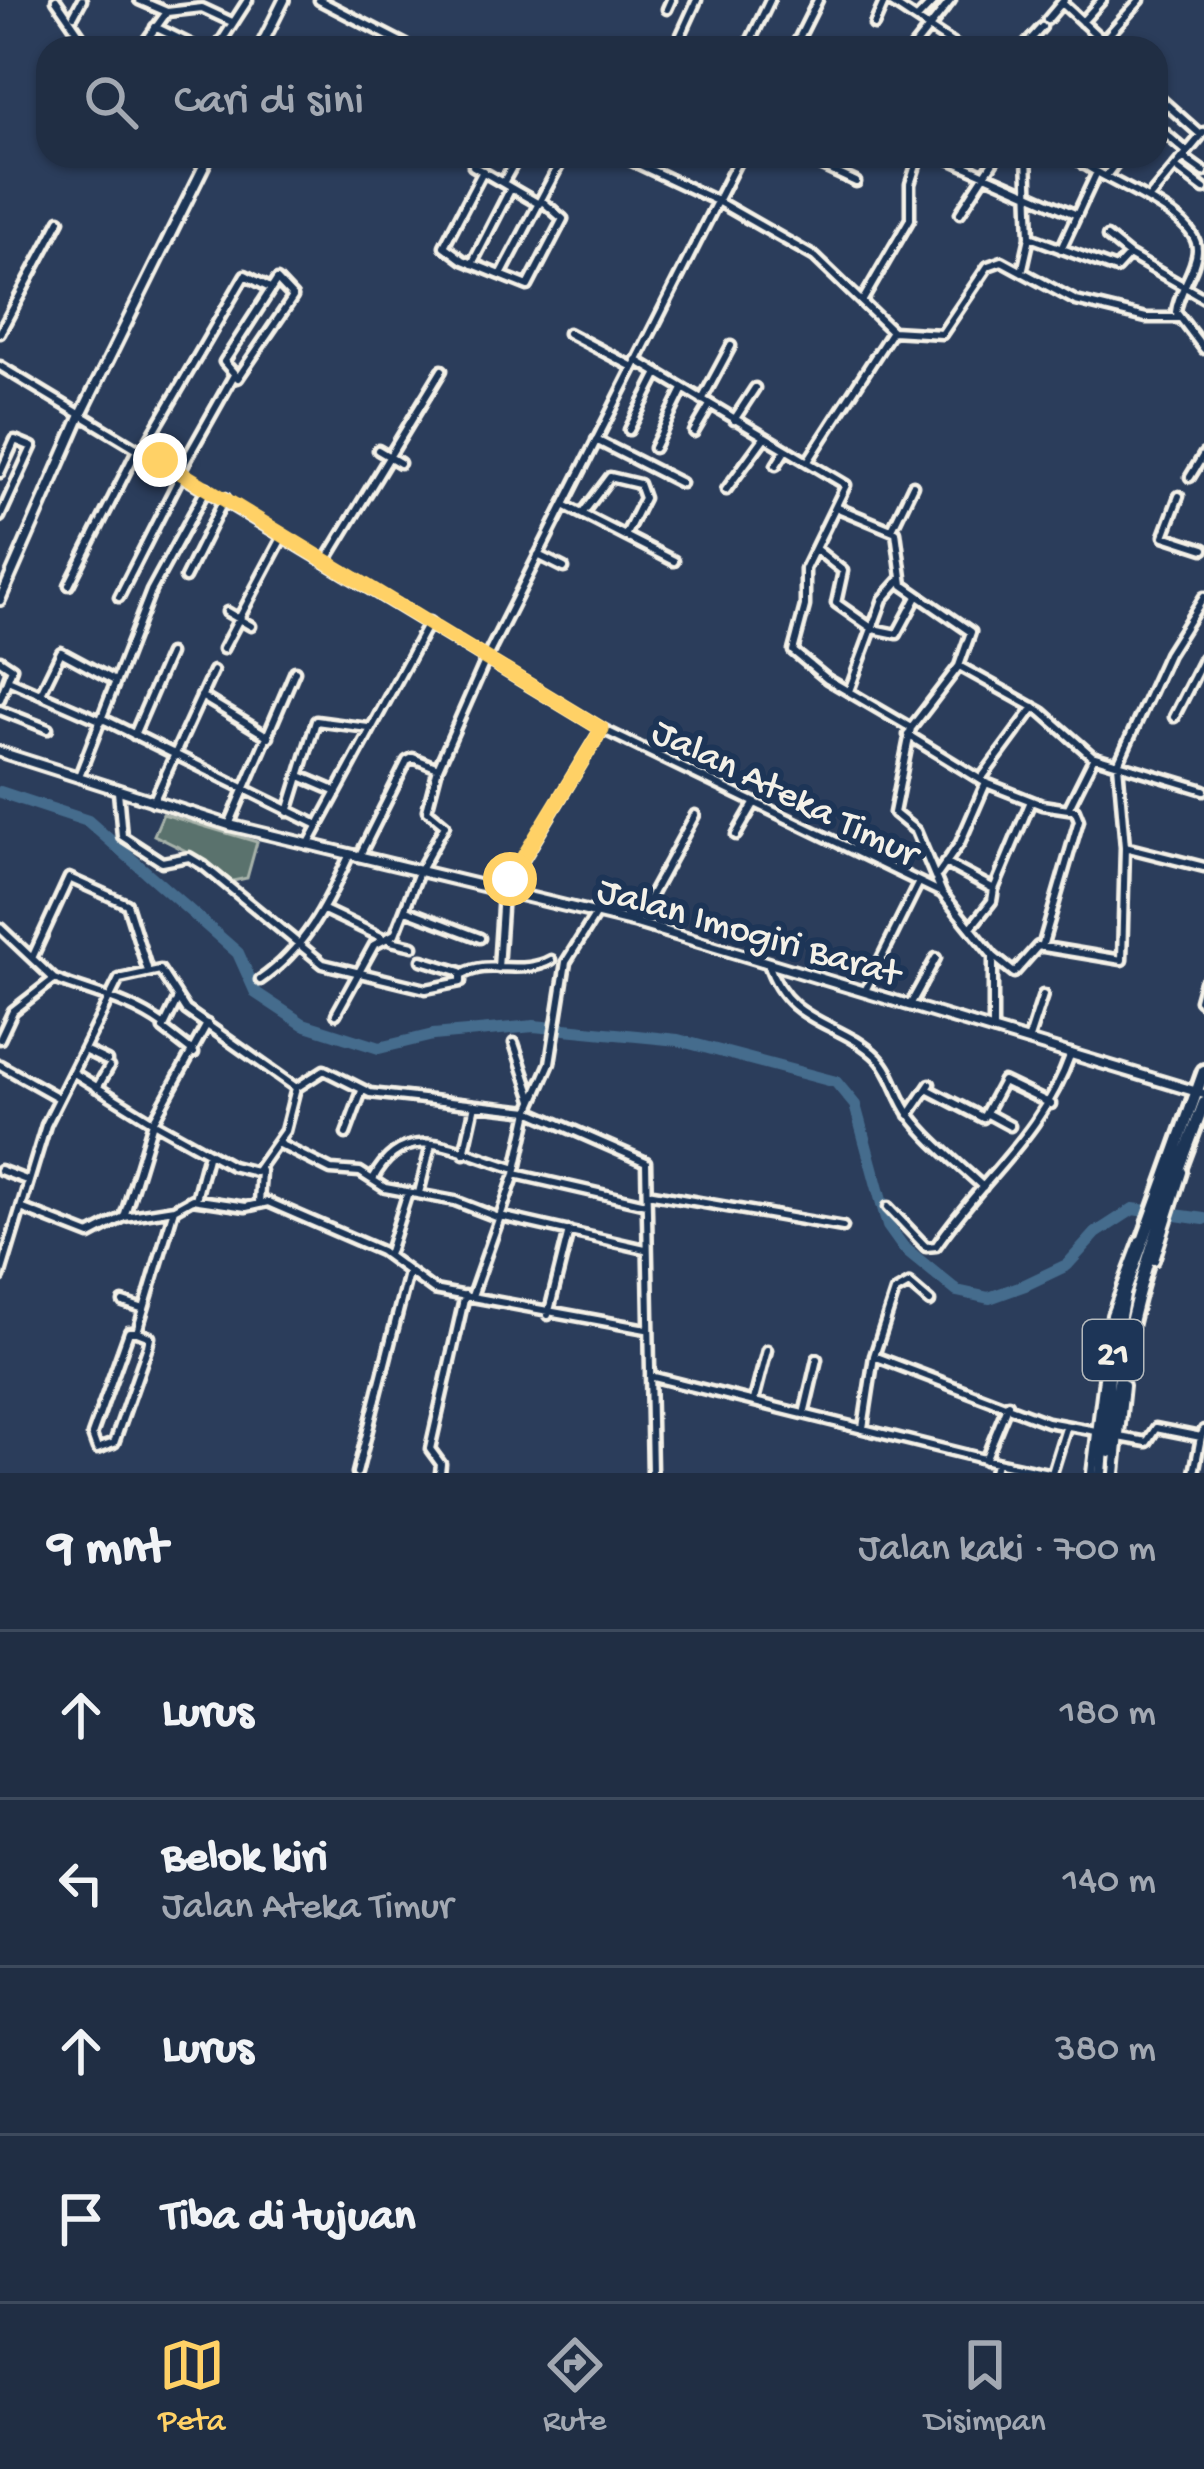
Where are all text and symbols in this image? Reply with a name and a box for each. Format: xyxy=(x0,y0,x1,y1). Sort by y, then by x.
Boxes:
search box xyxy=(36,36,1168,168)
icon: search xyxy=(78,69,144,135)
text: Cari di sini xyxy=(174,76,364,129)
route end xyxy=(133,433,187,487)
street label: Jalan Ateka Timur xyxy=(643,711,928,881)
route start xyxy=(483,852,537,906)
street label: Jalan Imogiri Barat xyxy=(591,870,908,1001)
road number: 21 xyxy=(1083,1320,1143,1380)
text: 9 mnt xyxy=(48,1521,167,1581)
text: Jalan kaki · 700 m xyxy=(859,1528,1156,1574)
icon: ahead xyxy=(48,1682,114,1748)
text: Lurus xyxy=(162,1688,253,1741)
text: 180 m xyxy=(1060,1692,1156,1738)
text: Belok kiri xyxy=(162,1833,328,1886)
icon: left xyxy=(48,1850,114,1916)
text: 140 m xyxy=(1063,1860,1156,1906)
text: Jalan Ateka Timur xyxy=(162,1886,453,1932)
icon: ahead xyxy=(48,2018,114,2084)
text: Lurus xyxy=(162,2024,253,2077)
text: 380 m xyxy=(1055,2028,1156,2074)
icon: arrive xyxy=(48,2186,114,2252)
text: Tiba di tujuan xyxy=(162,2192,415,2245)
tab: Peta xyxy=(158,2332,225,2442)
tab: Rute xyxy=(542,2332,608,2442)
tab: Disimpan xyxy=(924,2332,1046,2442)

